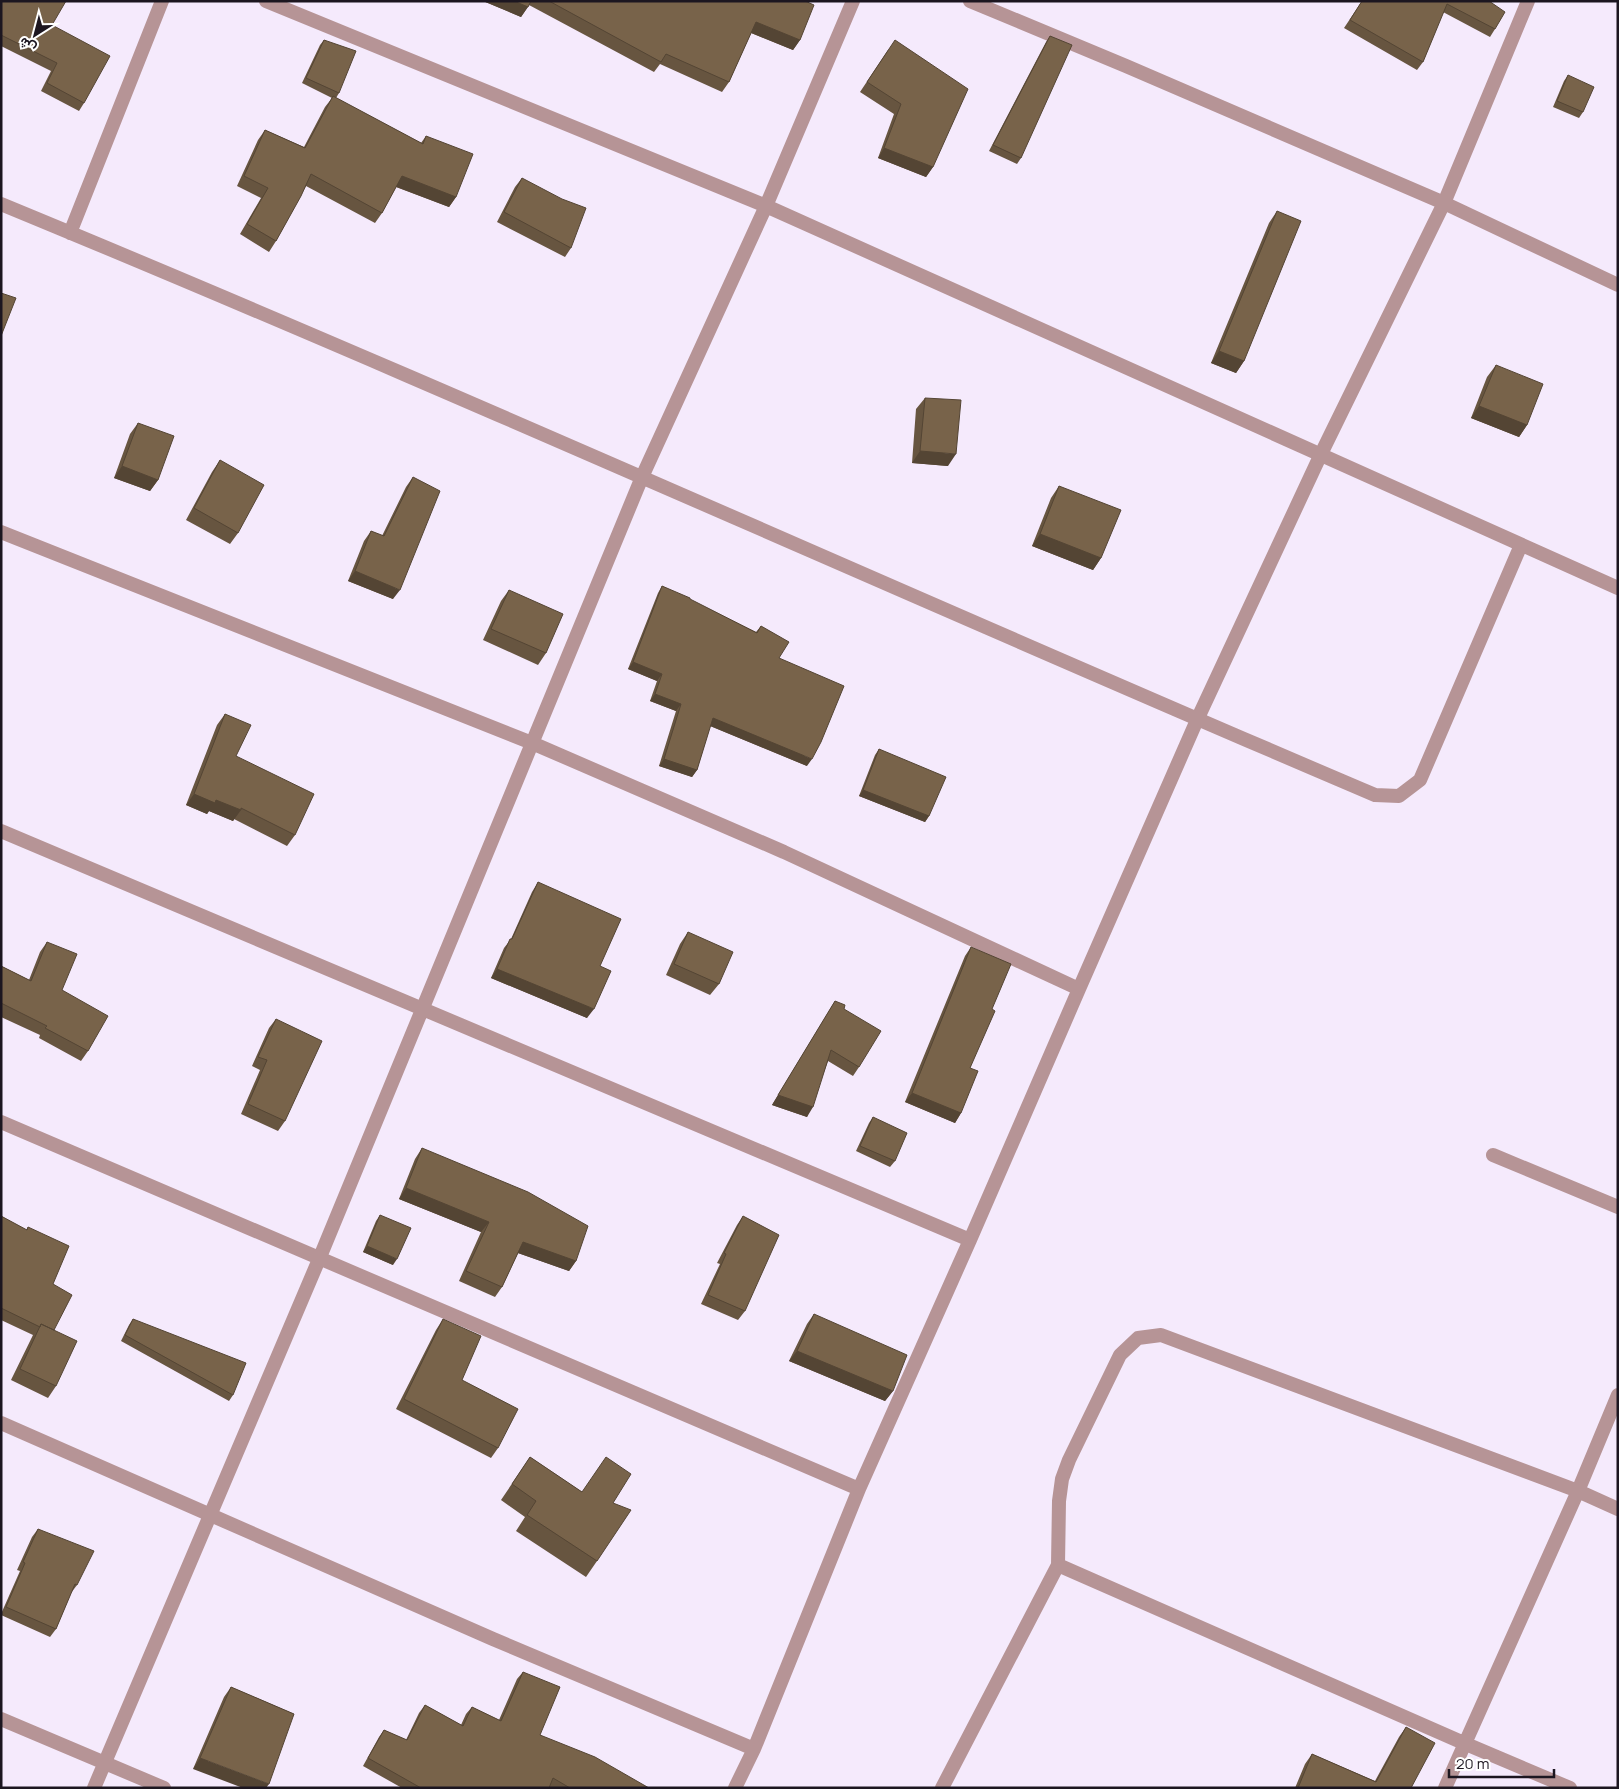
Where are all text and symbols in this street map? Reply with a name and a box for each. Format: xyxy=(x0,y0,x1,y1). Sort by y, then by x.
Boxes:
north arrow xyxy=(10,10,60,60)
text: ش xyxy=(15,33,39,59)
scale bar xyxy=(1449,1746,1554,1778)
text: 20 m xyxy=(1456,1753,1489,1774)

